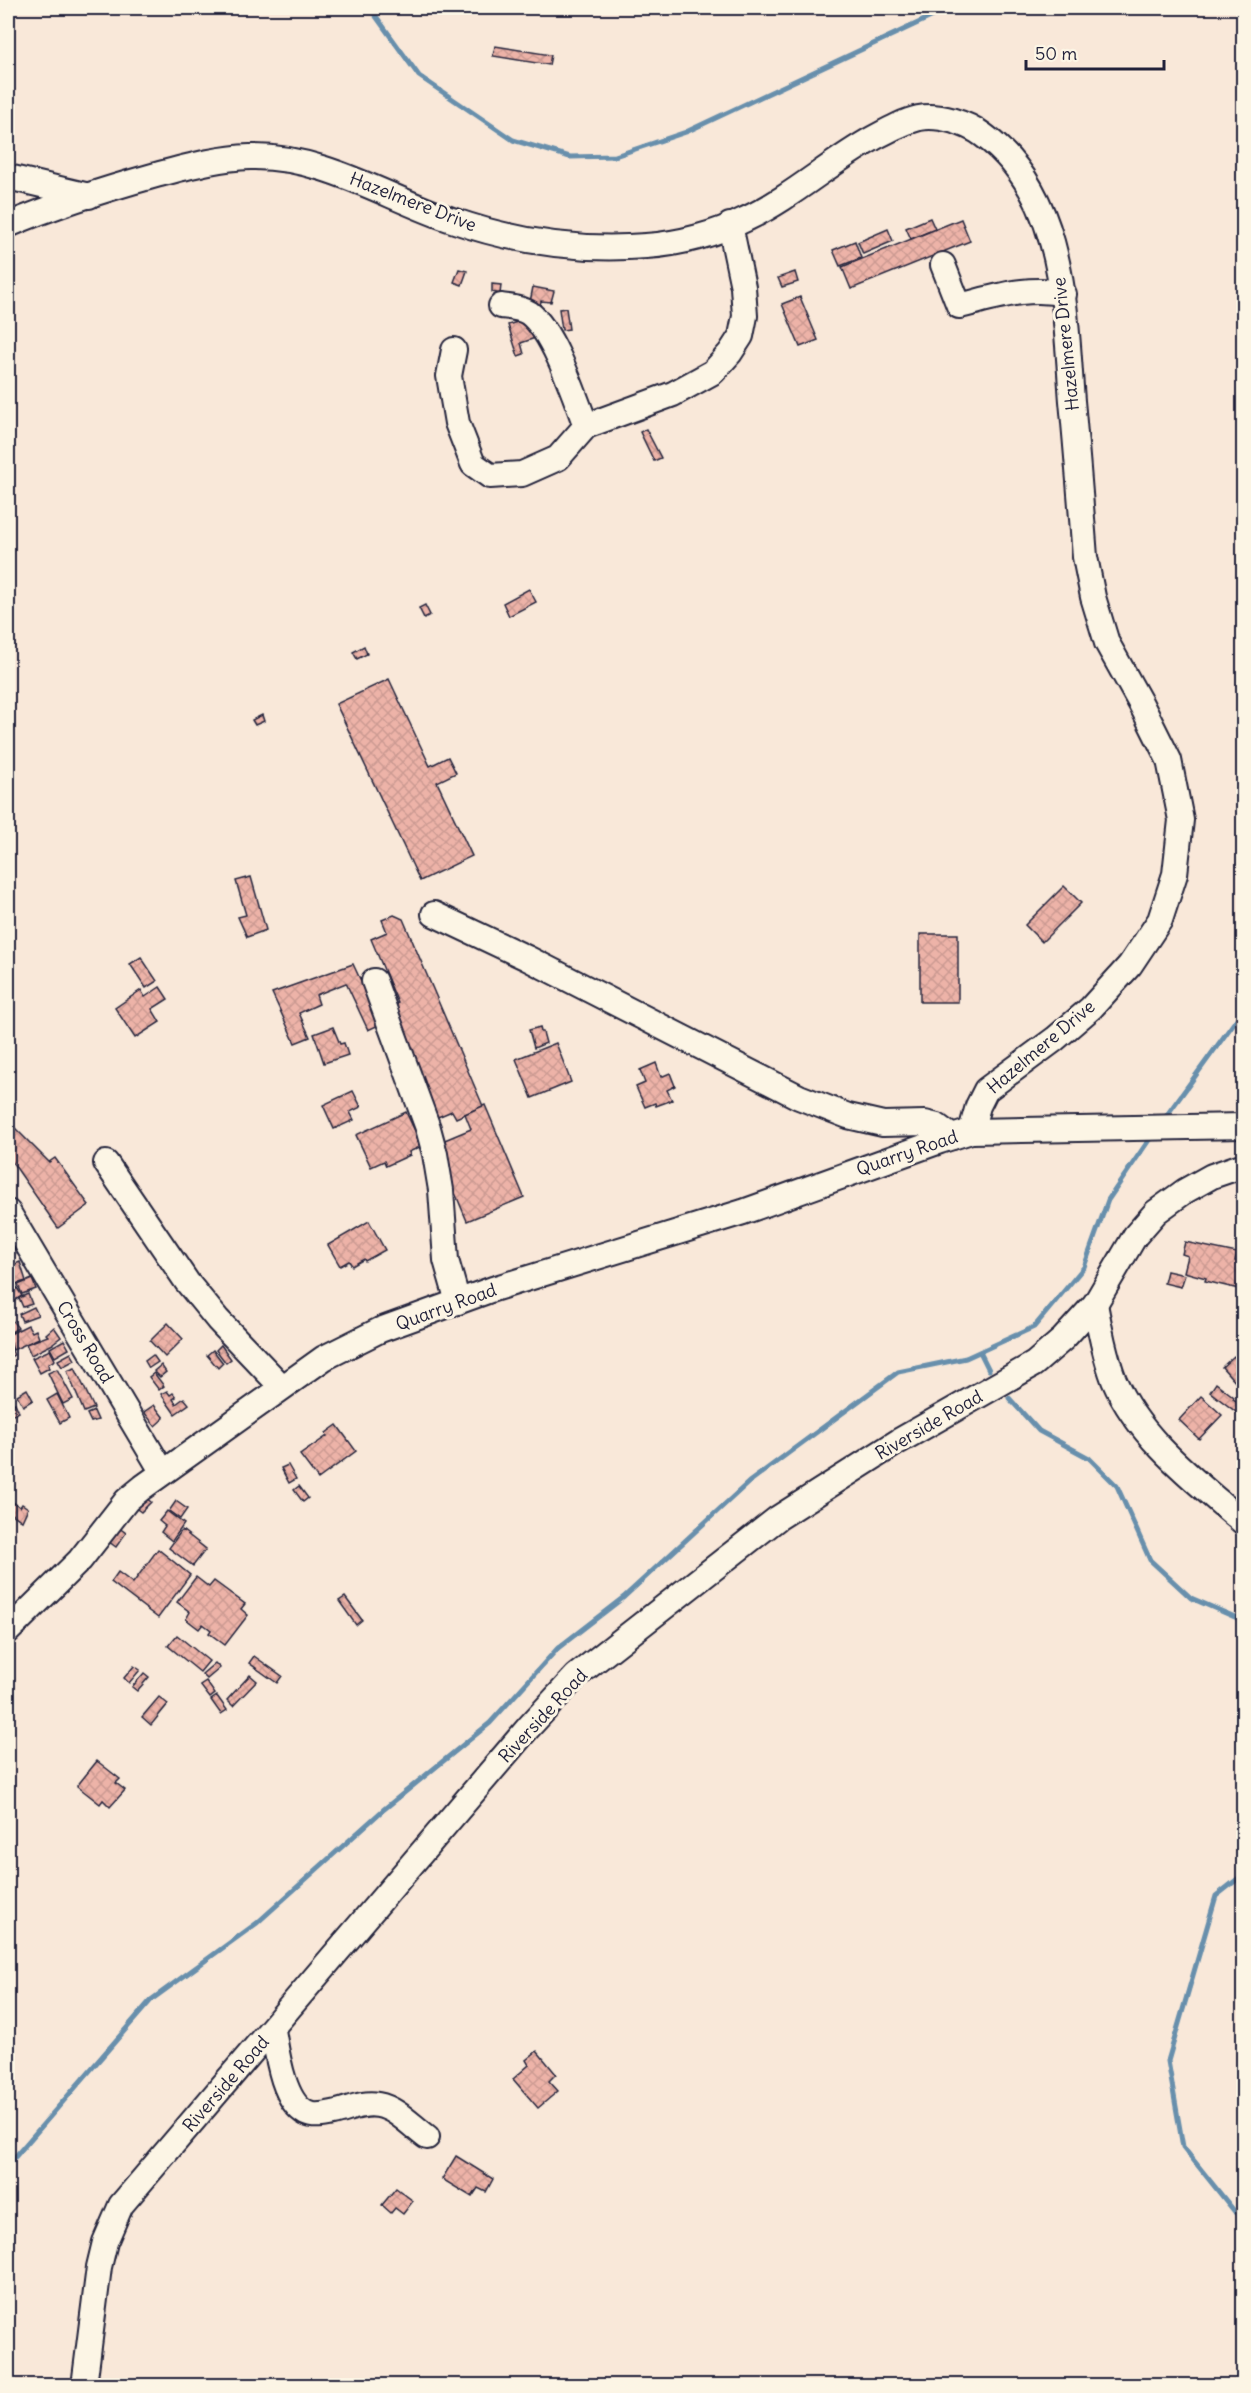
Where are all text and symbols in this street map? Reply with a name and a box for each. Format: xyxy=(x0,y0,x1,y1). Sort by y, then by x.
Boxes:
scale bar xyxy=(1026,33,1164,71)
text: 50 m xyxy=(1035,42,1077,65)
street label: Hazelmere Drive xyxy=(346,167,480,236)
street label: Hazelmere Drive xyxy=(1047,276,1084,412)
street label: Hazelmere Drive xyxy=(982,995,1099,1099)
street label: Quarry Road xyxy=(853,1124,961,1181)
street label: Quarry Road xyxy=(392,1278,500,1335)
street label: Cross Road xyxy=(52,1296,119,1387)
street label: Riverside Road xyxy=(871,1384,987,1465)
street label: Riverside Road xyxy=(493,1664,592,1767)
street label: Riverside Road xyxy=(178,2030,274,2137)

